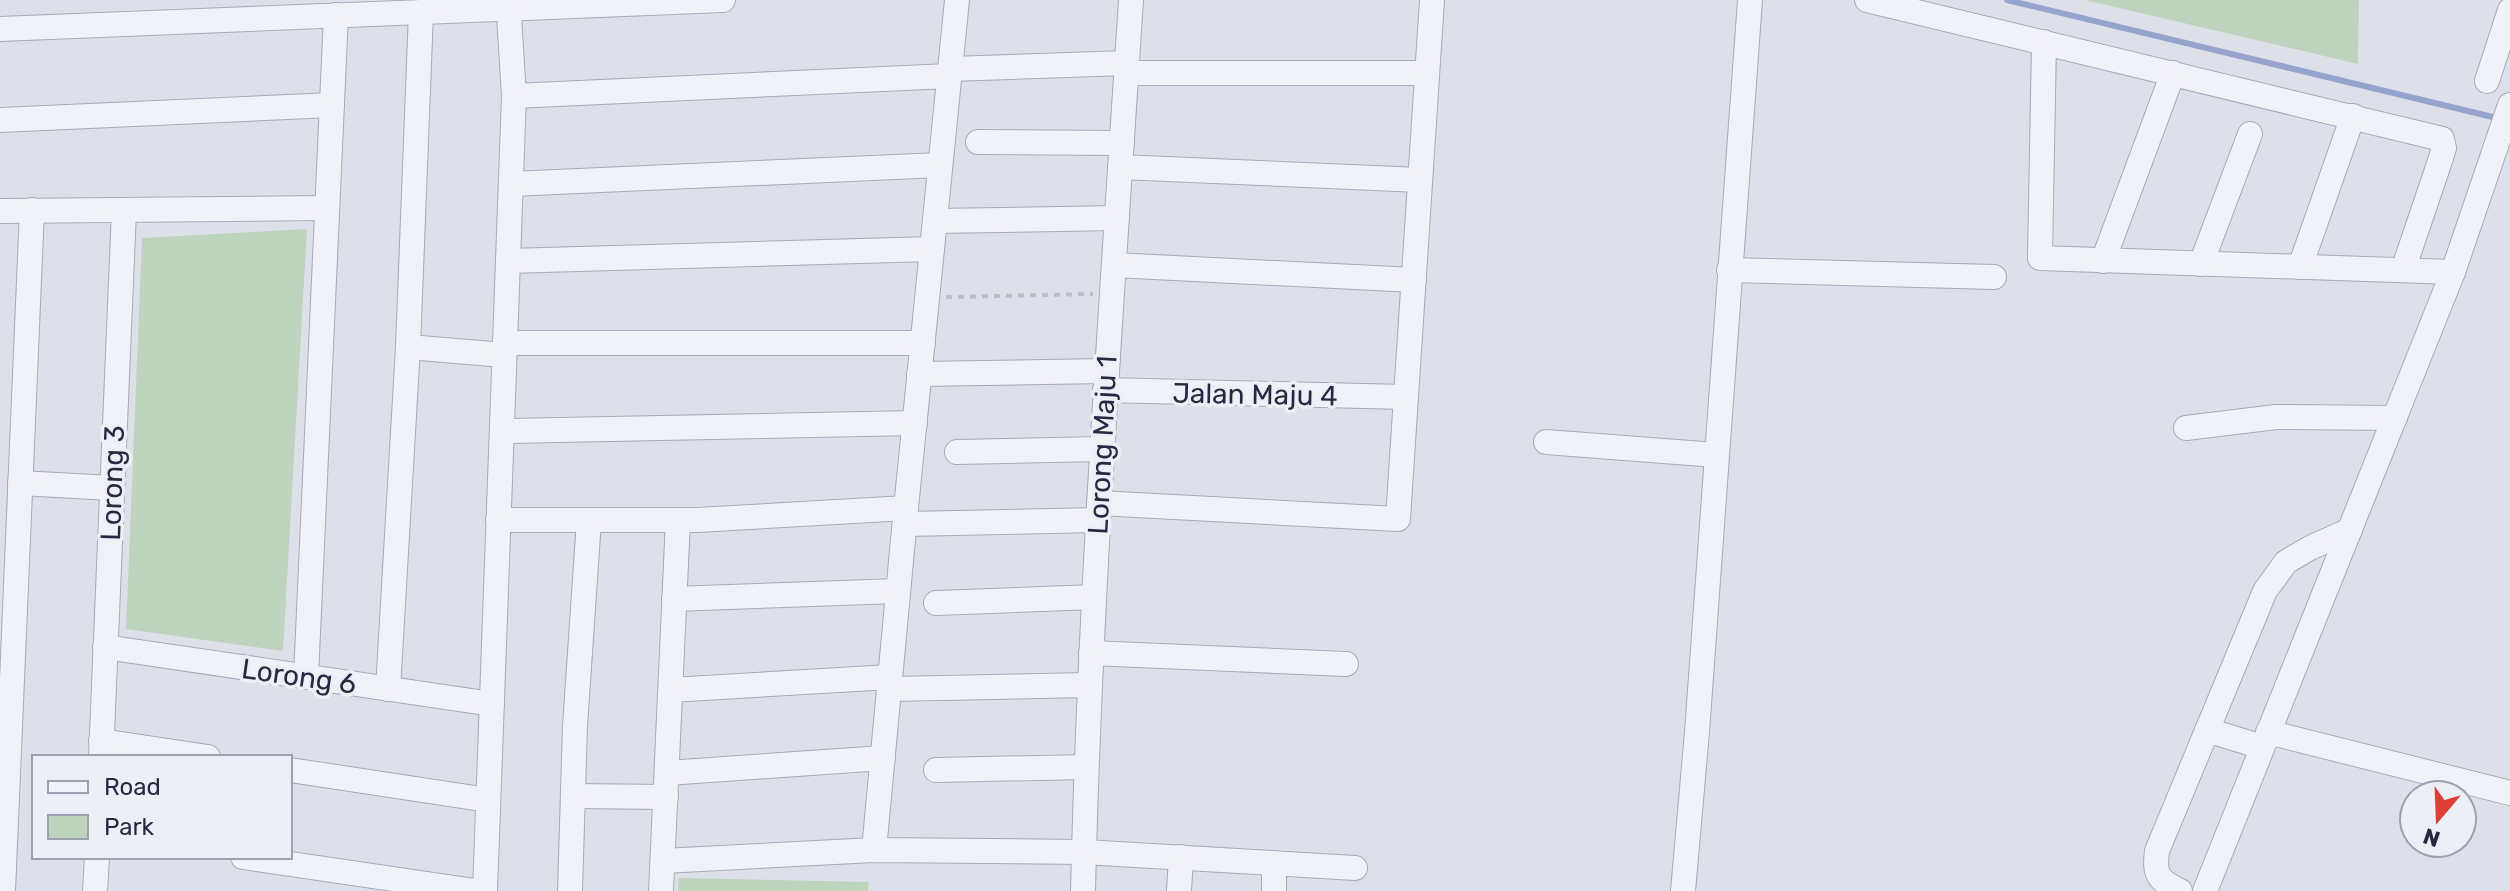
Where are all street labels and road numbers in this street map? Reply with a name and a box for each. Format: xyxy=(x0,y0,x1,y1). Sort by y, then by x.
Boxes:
street label: Lorong Maju 1 xyxy=(1081,355,1124,535)
street label: Jalan Maju 4 xyxy=(1172,377,1338,412)
street label: Lorong 3 xyxy=(94,425,131,541)
street label: Lorong 6 xyxy=(239,652,358,701)

